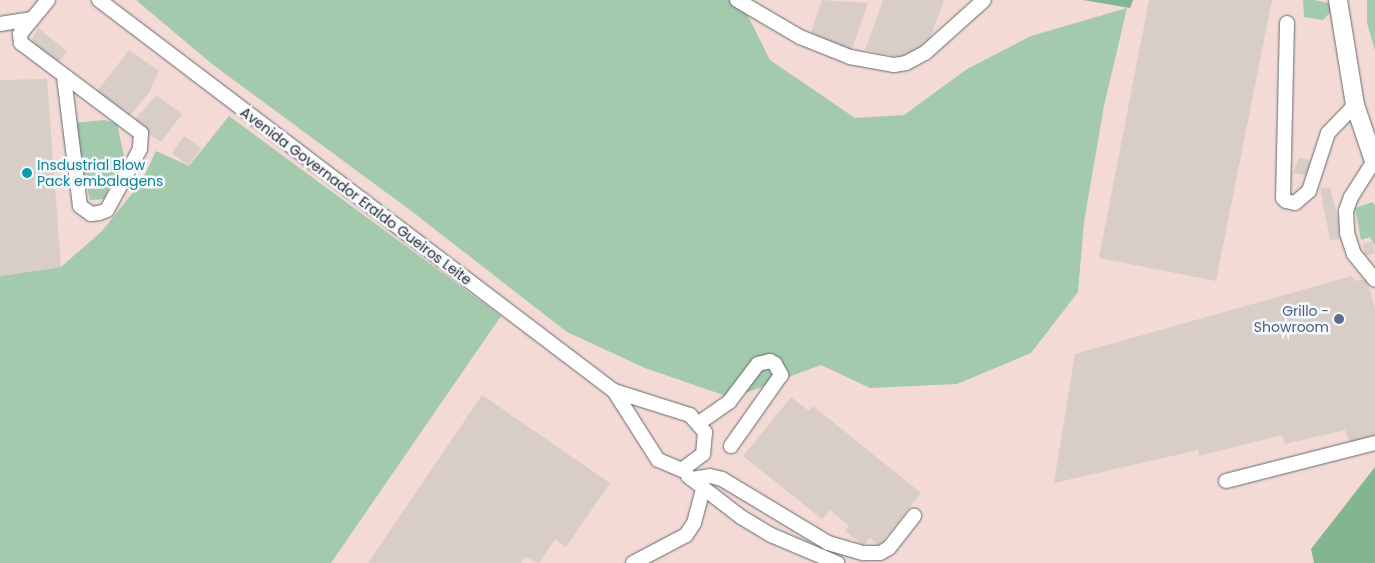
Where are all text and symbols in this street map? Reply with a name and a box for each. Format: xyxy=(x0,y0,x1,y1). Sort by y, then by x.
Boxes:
street label: Avenida Governador Eraldo Gueiros Leite xyxy=(237,104,475,288)
place label: Insdustrial Blow Pack embalagens xyxy=(37,157,163,190)
marker: Insdustrial Blow Pack embalagens xyxy=(21,167,33,179)
place label: Grillo - Showroom xyxy=(1254,303,1329,336)
marker: Grillo - Showroom xyxy=(1333,313,1345,325)

